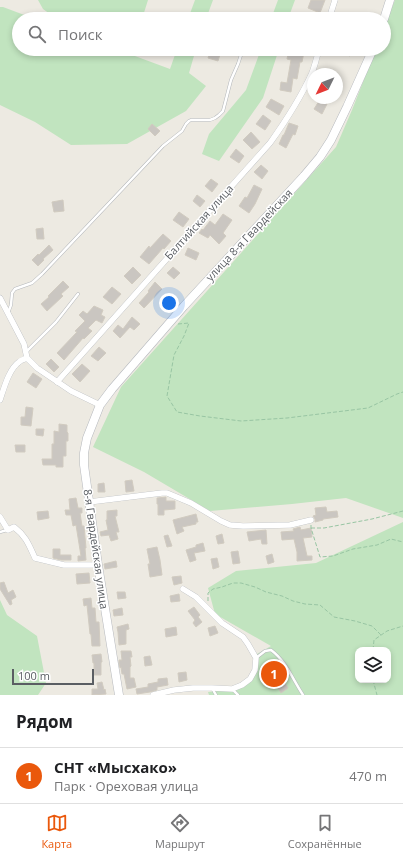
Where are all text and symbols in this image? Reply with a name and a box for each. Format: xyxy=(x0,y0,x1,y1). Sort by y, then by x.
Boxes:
search box xyxy=(12,12,391,56)
icon: search xyxy=(26,23,48,45)
text: Поиск xyxy=(58,24,102,44)
north arrow xyxy=(307,68,343,104)
street label: Балтийская улица xyxy=(161,181,236,262)
street label: улица 8-я Гвардейская xyxy=(202,185,295,284)
your location xyxy=(159,293,179,313)
street label: 8-я Гвардейская улица xyxy=(81,488,112,610)
map controls xyxy=(355,647,391,683)
button: layers xyxy=(355,647,391,683)
pin: 1 xyxy=(261,659,287,689)
scale bar xyxy=(12,667,94,686)
text: 100 m xyxy=(18,668,50,683)
text: Рядом xyxy=(16,710,73,733)
text: СНТ «Мысхако» xyxy=(54,757,177,777)
text: 1 xyxy=(25,767,33,785)
text: 470 m xyxy=(349,767,387,785)
text: Парк · Ореховая улица xyxy=(54,777,198,795)
tab: Карта xyxy=(41,812,72,851)
tab: Маршрут xyxy=(155,812,205,851)
tab: Сохранённые xyxy=(288,812,362,851)

